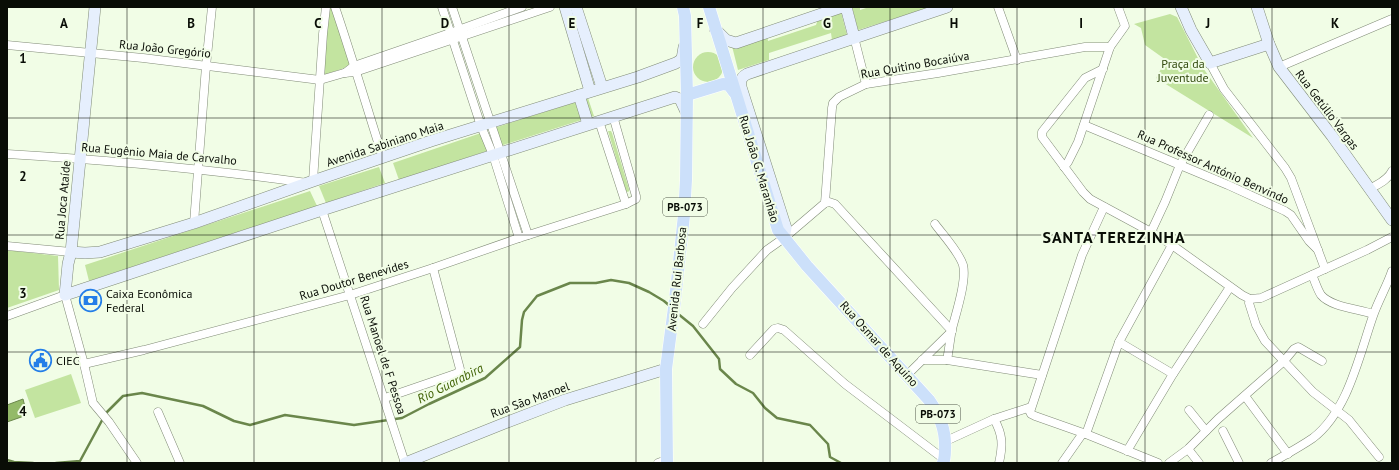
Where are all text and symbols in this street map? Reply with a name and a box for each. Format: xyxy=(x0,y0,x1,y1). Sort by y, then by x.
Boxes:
text: A xyxy=(60,15,68,32)
text: B xyxy=(187,15,195,32)
text: C xyxy=(314,15,322,32)
text: D xyxy=(441,15,449,32)
text: E xyxy=(569,15,576,32)
text: F xyxy=(697,15,704,32)
text: G xyxy=(823,15,831,32)
text: H xyxy=(950,15,958,32)
text: I xyxy=(1079,15,1083,32)
text: J xyxy=(1205,15,1210,32)
text: K xyxy=(1331,15,1339,32)
street label: Rua João Gregório xyxy=(118,36,212,61)
street label: Rua Quitino Bocaiúva xyxy=(859,48,971,81)
text: 1 xyxy=(19,50,27,67)
park label: Praça da Juventude xyxy=(1156,56,1209,85)
street label: Rua Getúlio Vargas xyxy=(1292,67,1362,153)
street label: Rua João G. Maranhão xyxy=(736,113,783,224)
street label: Avenida Sabiniano Maia xyxy=(324,117,445,170)
street label: Rua Professor António Benvindo xyxy=(1135,126,1291,207)
street label: Rua Eugênio Maia de Carvalho xyxy=(81,139,237,168)
street label: Rua Joca Ataíde xyxy=(52,160,73,240)
text: 2 xyxy=(19,168,27,185)
road number: PB-073 xyxy=(663,198,707,216)
street label: Avenida Rui Barbosa xyxy=(664,226,689,332)
district label: SANTA TEREZINHA xyxy=(1042,227,1186,247)
street label: Rua Doutor Benevides xyxy=(298,256,410,303)
text: 3 xyxy=(19,285,27,302)
place label: Caixa Econômica Federal xyxy=(106,286,193,315)
bank icon: Caixa Econômica Federal xyxy=(78,288,104,314)
street label: Rua Manoel de F Pessoa xyxy=(357,294,410,416)
street label: Rua Osmar de Aquino xyxy=(837,298,922,390)
public building icon: CIEC xyxy=(27,348,53,374)
place label: CIEC xyxy=(56,353,80,368)
water label: Rio Guarabira xyxy=(414,359,487,407)
street label: Rua São Manoel xyxy=(488,378,572,421)
text: 4 xyxy=(19,403,27,420)
road number: PB-073 xyxy=(916,405,960,423)

